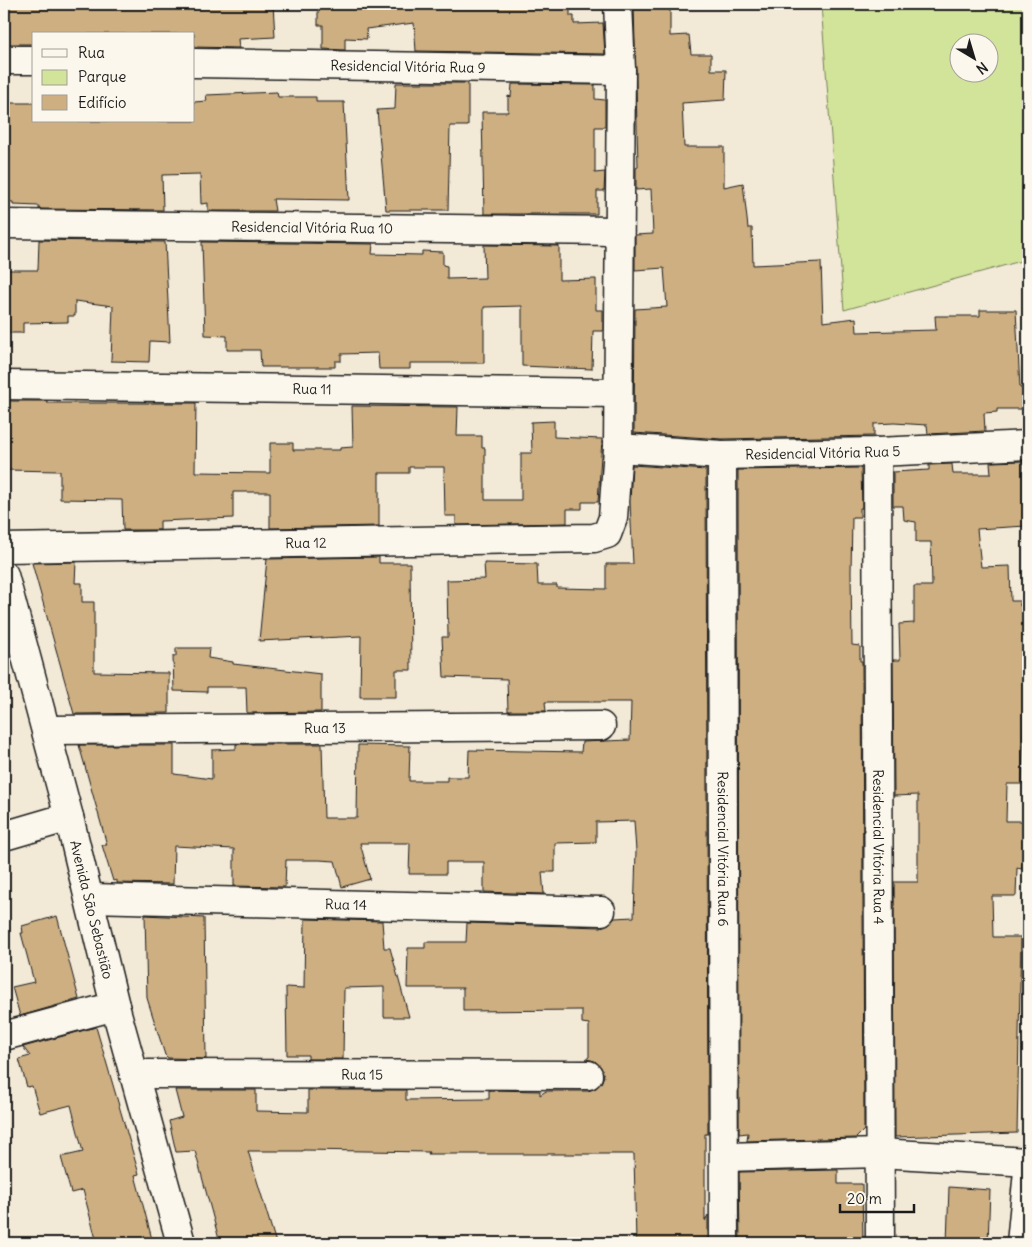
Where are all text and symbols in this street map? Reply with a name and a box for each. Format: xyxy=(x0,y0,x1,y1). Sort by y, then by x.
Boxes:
legend xyxy=(32,32,195,122)
north arrow xyxy=(950,32,1000,82)
text: Rua xyxy=(78,43,105,62)
street label: Residencial Vitória Rua 9 xyxy=(330,56,486,77)
text: N xyxy=(973,58,991,78)
text: Parque xyxy=(78,67,126,86)
text: Edifício xyxy=(78,93,126,112)
street label: Residencial Vitória Rua 10 xyxy=(231,218,393,237)
street label: Rua 11 xyxy=(292,380,332,398)
street label: Residencial Vitória Rua 5 xyxy=(745,442,901,464)
street label: Rua 12 xyxy=(285,534,327,552)
street label: Rua 13 xyxy=(304,719,346,737)
street label: Residencial Vitória Rua 4 xyxy=(869,769,888,925)
street label: Residencial Vitória Rua 6 xyxy=(714,771,732,927)
street label: Avenida São Sebastião xyxy=(66,839,117,981)
street label: Rua 14 xyxy=(325,895,367,914)
street label: Rua 15 xyxy=(341,1065,383,1084)
scale bar xyxy=(840,1182,913,1214)
text: 20 m xyxy=(847,1189,882,1208)

